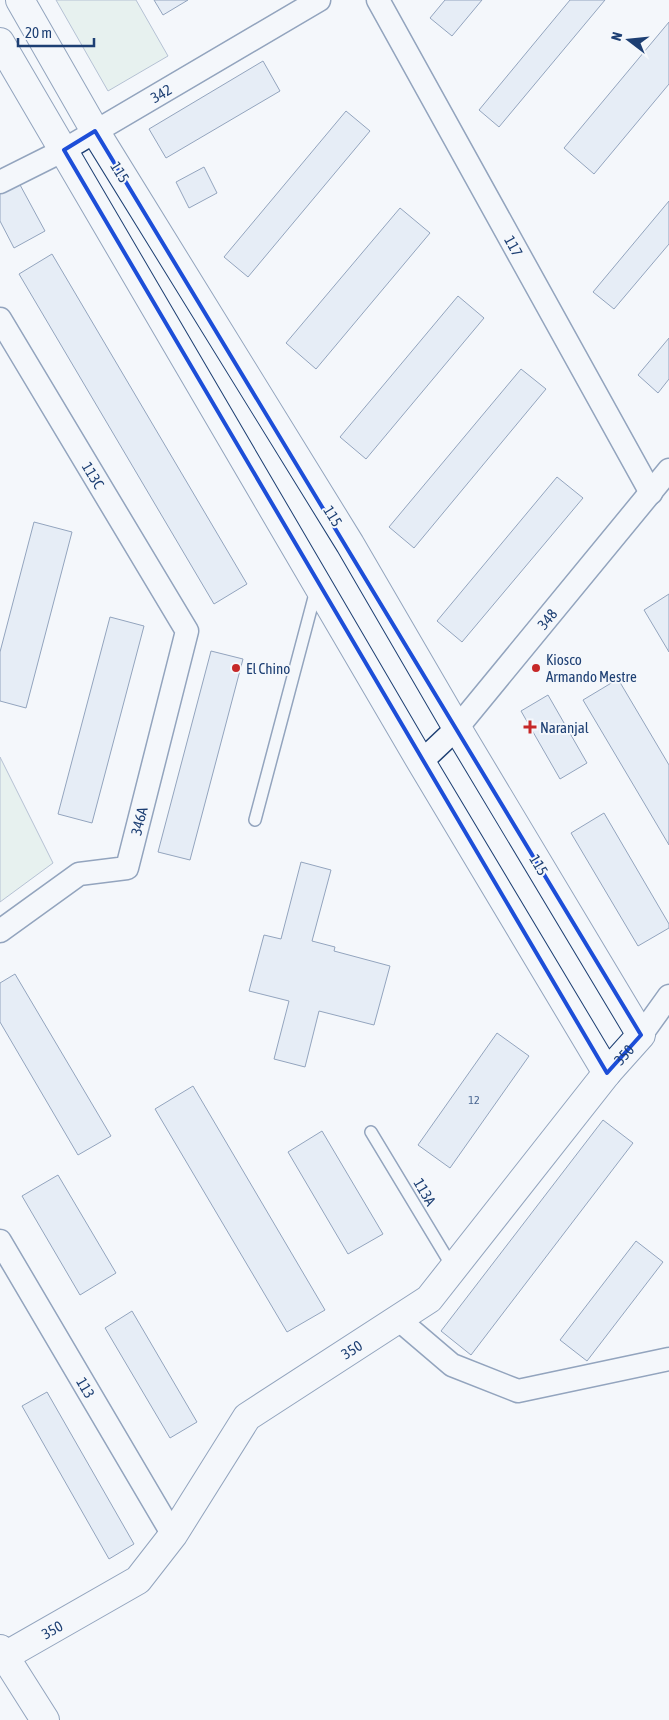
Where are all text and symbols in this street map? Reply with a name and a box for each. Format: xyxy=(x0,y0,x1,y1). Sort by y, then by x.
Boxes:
scale bar xyxy=(18,15,94,47)
north arrow xyxy=(604,15,654,65)
text: 20 m xyxy=(25,24,52,41)
text: N xyxy=(608,30,625,43)
street label: 342 xyxy=(147,80,174,106)
street label: 115 xyxy=(107,159,133,185)
street label: 117 xyxy=(502,232,527,259)
street label: 113C xyxy=(79,459,108,492)
street label: 115 xyxy=(320,503,346,529)
street label: 348 xyxy=(534,605,560,632)
place label: Kiosco Armando Mestre xyxy=(546,651,637,685)
place label: El Chino xyxy=(246,660,290,677)
marker: El Chino xyxy=(230,662,242,674)
marker: Kiosco Armando Mestre xyxy=(530,662,542,674)
place label: Naranjal xyxy=(540,719,589,736)
marker: Naranjal xyxy=(524,721,536,733)
street label: 346A xyxy=(127,804,151,837)
street label: 115 xyxy=(526,852,552,878)
street label: 350 xyxy=(610,1041,637,1068)
house number: 12 xyxy=(468,1093,480,1107)
street label: 113A xyxy=(410,1175,440,1209)
street label: 350 xyxy=(338,1336,365,1362)
street label: 113 xyxy=(74,1374,99,1401)
street label: 350 xyxy=(38,1617,65,1642)

